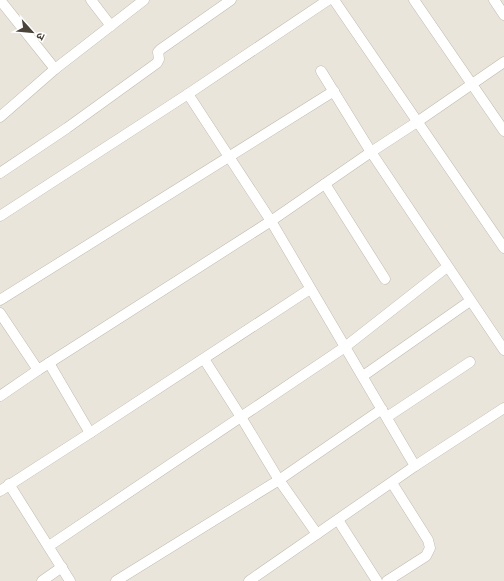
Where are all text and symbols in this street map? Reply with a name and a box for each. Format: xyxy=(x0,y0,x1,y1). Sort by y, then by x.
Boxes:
north arrow xyxy=(12,12,52,52)
text: उ xyxy=(34,31,49,43)

